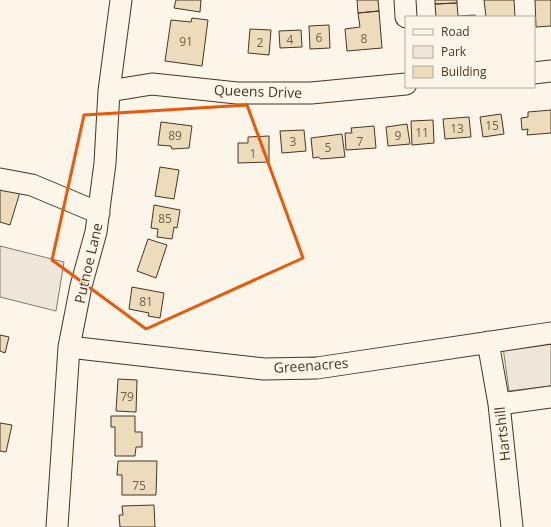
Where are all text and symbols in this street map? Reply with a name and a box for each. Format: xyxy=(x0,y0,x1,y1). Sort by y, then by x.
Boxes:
legend xyxy=(405,16,535,88)
text: Road xyxy=(441,23,470,40)
house number: 6 xyxy=(316,29,323,46)
house number: 8 xyxy=(361,30,368,47)
house number: 4 xyxy=(287,31,294,48)
house number: 91 xyxy=(179,33,193,50)
house number: 2 xyxy=(257,34,264,51)
text: Park xyxy=(441,43,467,60)
text: Building xyxy=(441,63,487,80)
street label: Queens Drive xyxy=(214,80,303,102)
house number: 15 xyxy=(485,117,499,134)
house number: 13 xyxy=(450,120,464,137)
house number: 11 xyxy=(415,124,429,141)
house number: 89 xyxy=(168,127,182,144)
house number: 9 xyxy=(395,127,402,144)
house number: 3 xyxy=(290,133,297,150)
house number: 7 xyxy=(357,133,364,150)
house number: 5 xyxy=(325,139,332,156)
house number: 1 xyxy=(250,145,256,162)
house number: 85 xyxy=(158,210,172,227)
street label: Putnoe Lane xyxy=(70,221,107,305)
house number: 81 xyxy=(139,293,153,310)
street label: Greenacres xyxy=(273,353,349,377)
house number: 79 xyxy=(120,388,134,405)
street label: Hartshill xyxy=(490,406,514,462)
house number: 75 xyxy=(132,477,146,494)

